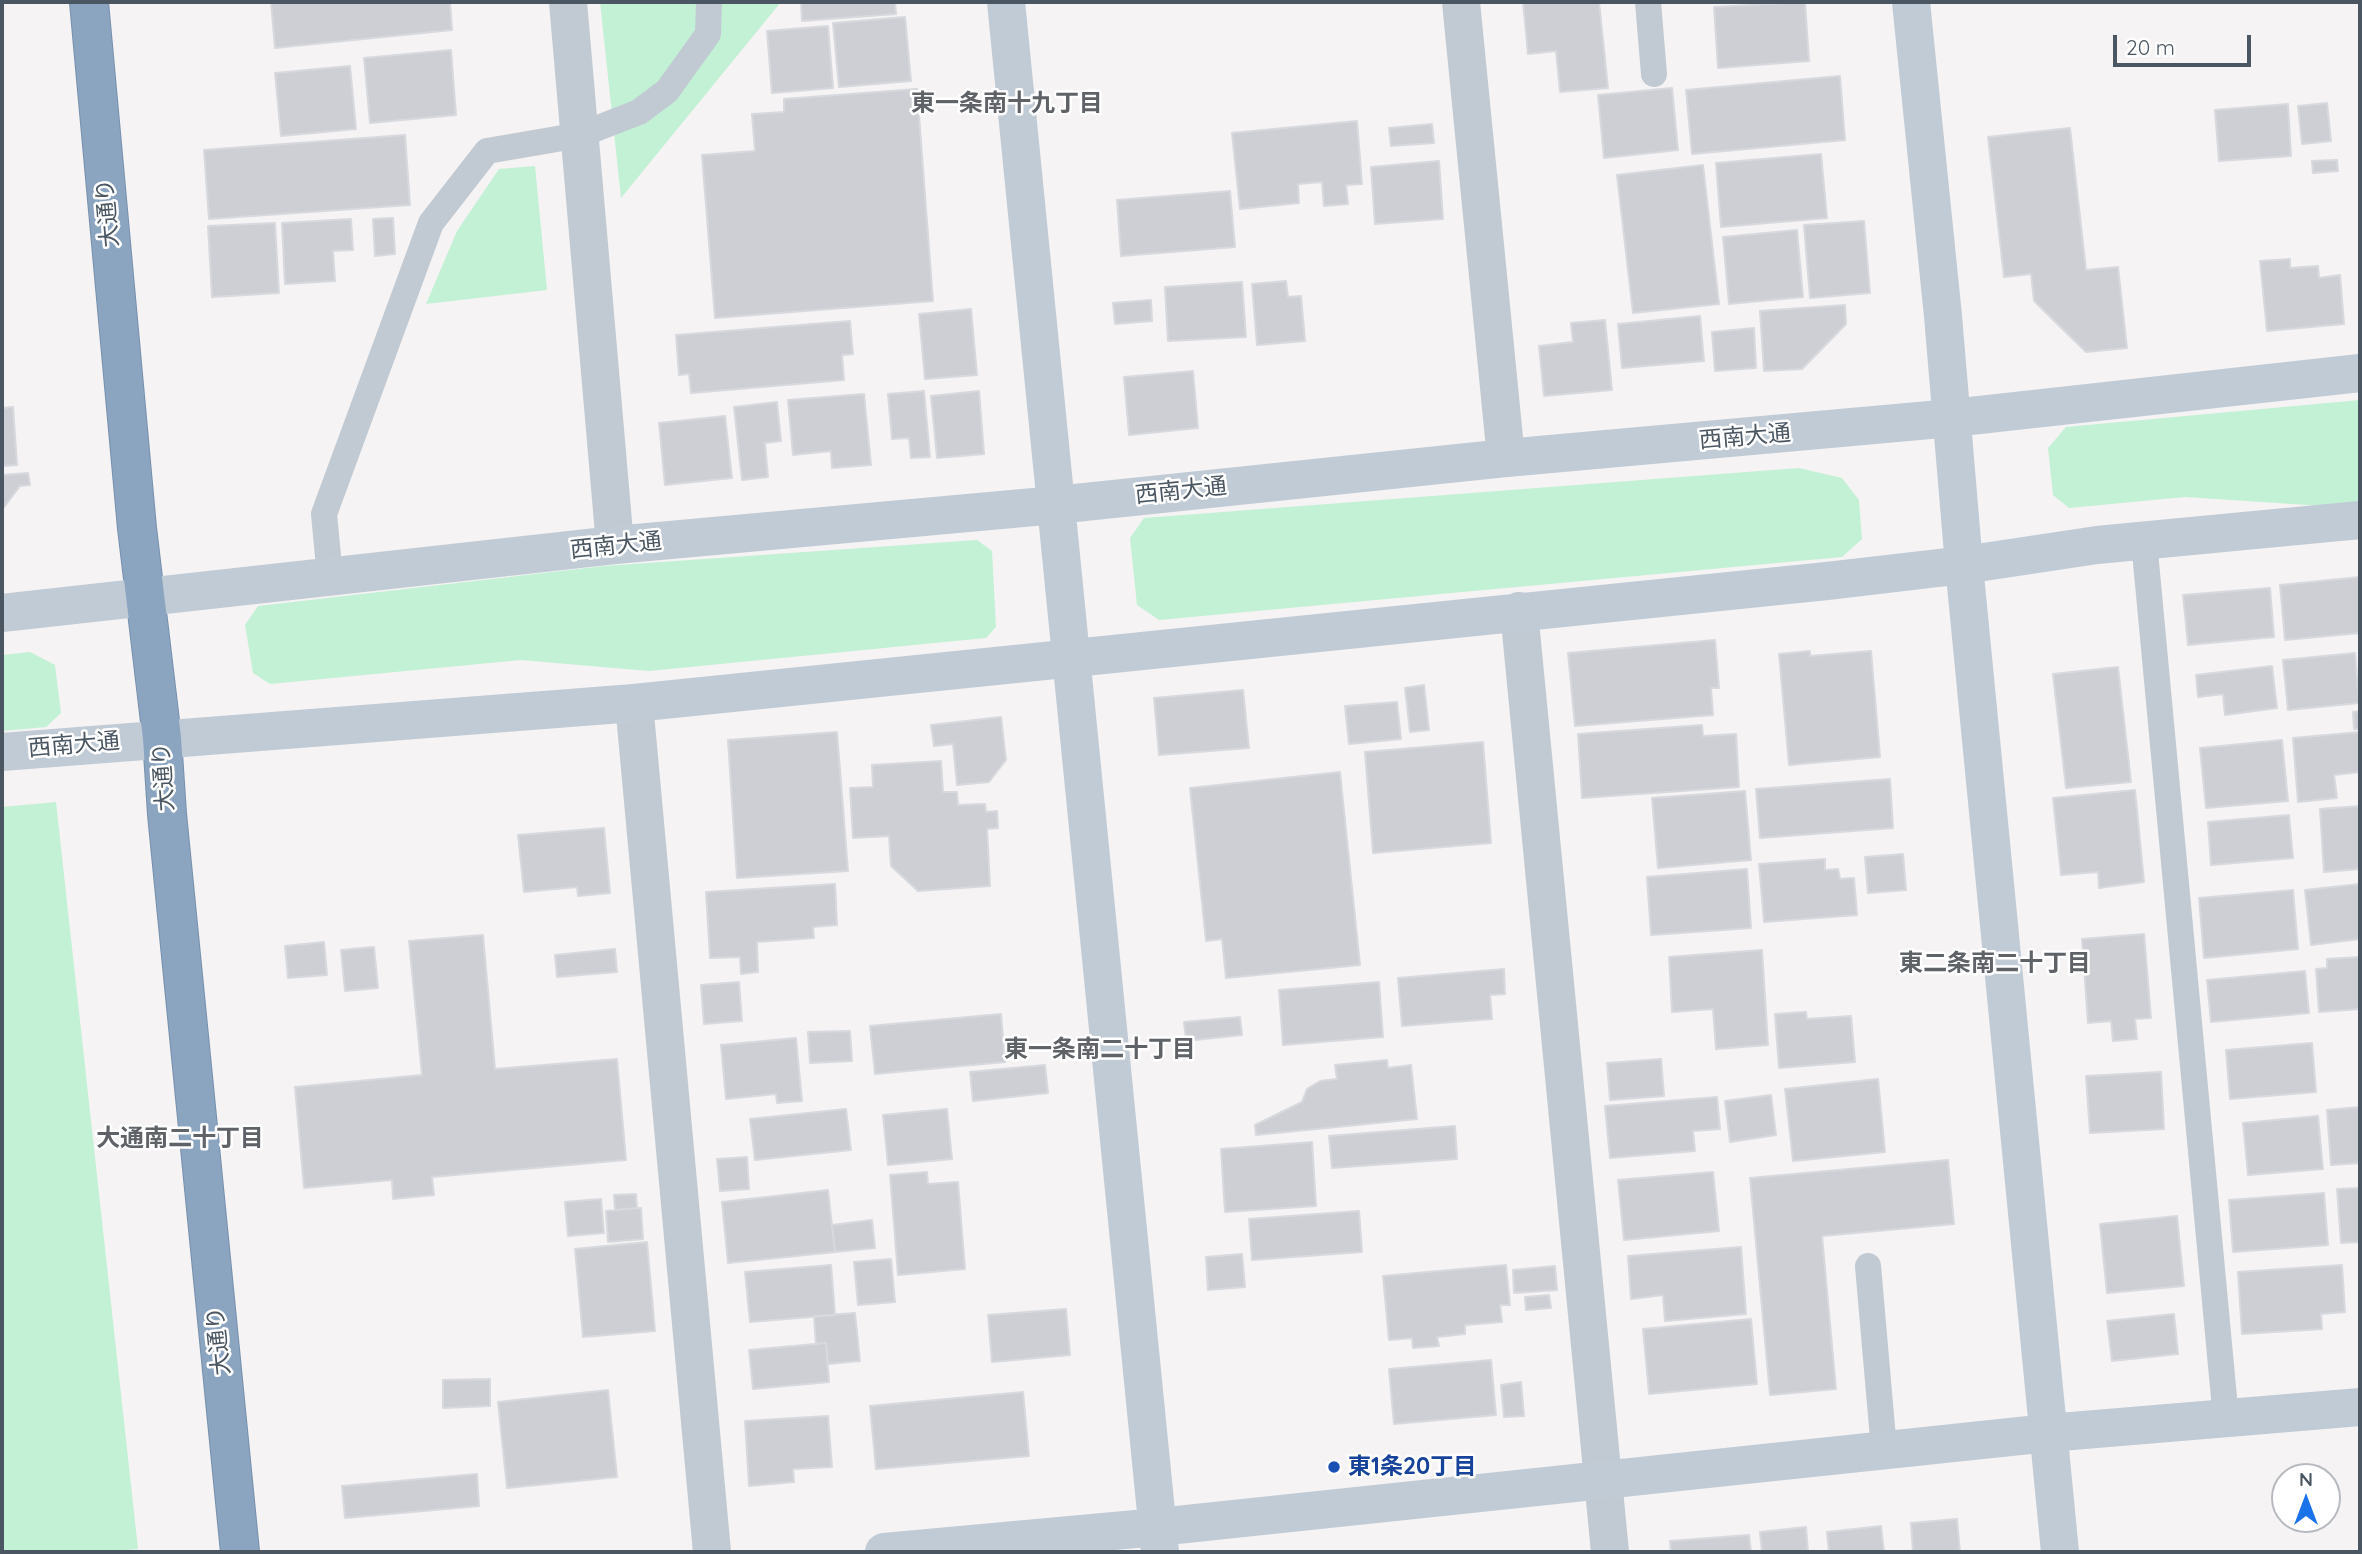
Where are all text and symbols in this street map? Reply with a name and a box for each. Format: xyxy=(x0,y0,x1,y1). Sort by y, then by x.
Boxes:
scale bar xyxy=(2117,21,2255,65)
text: 20 m xyxy=(2126,34,2175,60)
district label: 東一条南十九丁目 xyxy=(911,90,1103,118)
street label: 大通り xyxy=(91,177,125,249)
street label: 西南大通 xyxy=(1698,419,1792,455)
street label: 西南大通 xyxy=(1134,472,1228,510)
street label: 西南大通 xyxy=(569,527,663,565)
street label: 西南大通 xyxy=(27,727,121,763)
street label: 大通り xyxy=(148,742,180,812)
district label: 東二条南二十丁目 xyxy=(1899,950,2091,978)
district label: 東一条南二十丁目 xyxy=(1004,1036,1196,1064)
district label: 大通南二十丁目 xyxy=(96,1125,264,1153)
street label: 大通り xyxy=(202,1305,236,1377)
place label: 東1条20丁目 xyxy=(1348,1453,1476,1481)
marker: 東1条20丁目 xyxy=(1326,1459,1342,1475)
north arrow xyxy=(2271,1463,2341,1533)
text: N xyxy=(2299,1467,2313,1491)

